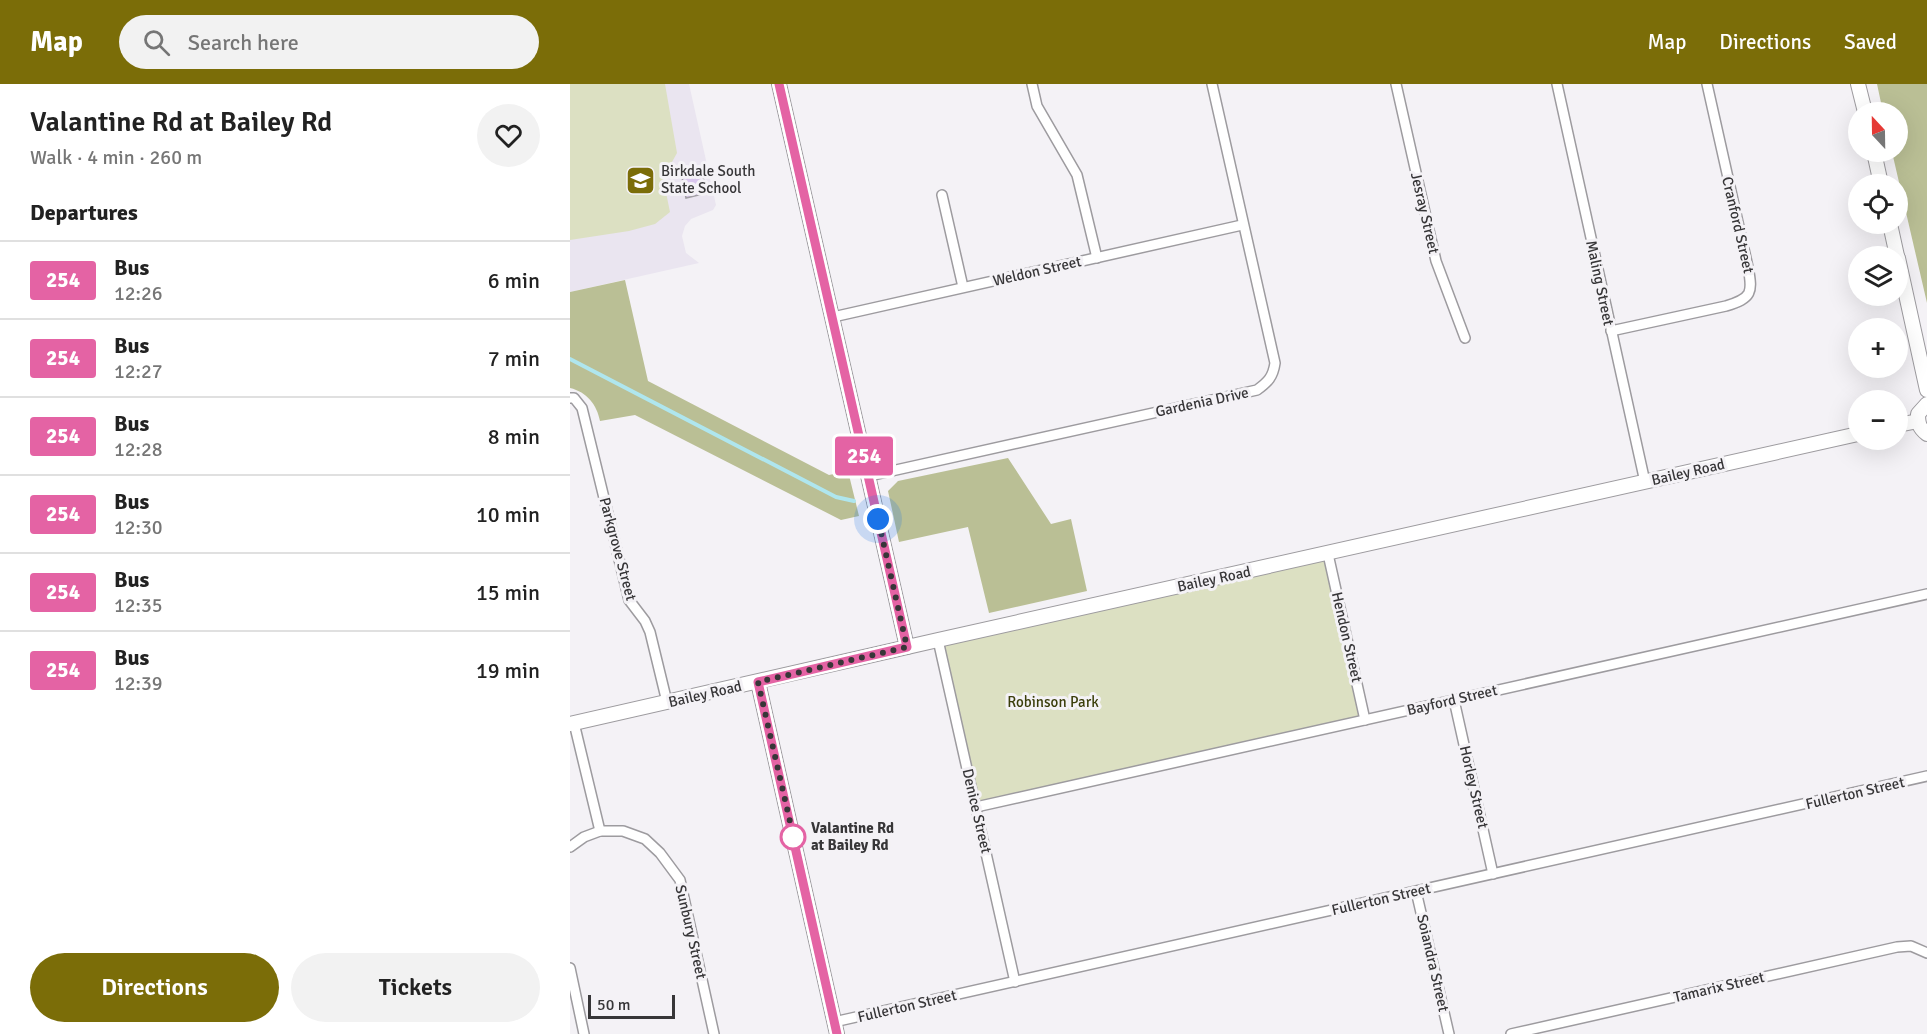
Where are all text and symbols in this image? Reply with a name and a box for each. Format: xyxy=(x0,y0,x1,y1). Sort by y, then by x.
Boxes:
search box xyxy=(119,15,539,69)
text: Map xyxy=(30,25,83,59)
icon: search xyxy=(140,26,173,59)
text: Search here xyxy=(188,29,299,56)
text: Map xyxy=(1648,29,1686,55)
text: Directions xyxy=(1719,29,1811,55)
text: Saved xyxy=(1844,29,1897,55)
north arrow xyxy=(1848,102,1908,162)
map controls xyxy=(1848,102,1908,450)
button: heart xyxy=(477,104,540,167)
text: Valantine Rd at Bailey Rd xyxy=(30,105,332,139)
text: Walk · 4 min · 260 m xyxy=(30,145,202,170)
place label: Birkdale South State School xyxy=(661,162,755,197)
school or university icon: Birkdale South State School xyxy=(624,164,656,196)
street label: Jesray Street xyxy=(1407,171,1443,255)
button: locate xyxy=(1848,174,1908,234)
street label: Cranford Street xyxy=(1718,175,1758,275)
text: Departures xyxy=(30,199,138,226)
street label: Maling Street xyxy=(1582,239,1618,327)
button: layers xyxy=(1848,246,1908,306)
street label: Weldon Street xyxy=(991,252,1083,290)
text: Bus xyxy=(114,254,149,281)
text: 254 xyxy=(46,267,80,293)
text: 6 min xyxy=(488,267,540,294)
text: 12:26 xyxy=(114,281,163,306)
button: + xyxy=(1848,318,1908,378)
text: Bus xyxy=(114,332,149,359)
text: 254 xyxy=(46,345,80,371)
text: 7 min xyxy=(488,345,540,372)
text: 12:27 xyxy=(114,359,163,384)
street label: Gardenia Drive xyxy=(1154,383,1250,421)
button: − xyxy=(1848,390,1908,450)
text: Bus xyxy=(114,410,149,437)
text: 254 xyxy=(46,423,80,449)
text: 8 min xyxy=(488,423,540,450)
line badge: 254 xyxy=(830,436,898,476)
text: 12:28 xyxy=(114,437,163,462)
text: 254 xyxy=(847,443,881,469)
street label: Bailey Road xyxy=(1650,455,1726,489)
text: Bus xyxy=(114,488,149,515)
street label: Parkgrove Street xyxy=(596,495,640,603)
text: 254 xyxy=(46,501,80,527)
text: 10 min xyxy=(476,501,540,528)
your location xyxy=(863,504,893,534)
text: 12:30 xyxy=(114,515,163,540)
street label: Bailey Road xyxy=(1176,562,1252,596)
text: Bus xyxy=(114,566,149,593)
text: 254 xyxy=(46,579,80,605)
text: 15 min xyxy=(476,579,540,606)
street label: Hendon Street xyxy=(1328,590,1366,684)
text: 12:35 xyxy=(114,593,163,618)
text: Bus xyxy=(114,644,149,671)
text: 254 xyxy=(46,657,80,683)
text: 19 min xyxy=(476,657,540,684)
text: 12:39 xyxy=(114,671,163,696)
street label: Bailey Road xyxy=(667,677,743,711)
street label: Bayford Street xyxy=(1405,681,1499,719)
park label: Robinson Park xyxy=(1007,693,1099,711)
street label: Horley Street xyxy=(1456,744,1492,830)
street label: Denice Street xyxy=(959,767,995,855)
street label: Fullerton Street xyxy=(1804,773,1906,813)
place label: Valantine Rd at Bailey Rd xyxy=(811,819,894,854)
marker: Valantine Rd at Bailey Rd xyxy=(780,824,806,850)
street label: Fullerton Street xyxy=(1330,879,1432,919)
street label: Sunbury Street xyxy=(671,883,711,981)
street label: Soiandra Street xyxy=(1413,913,1453,1013)
button: Directions xyxy=(30,953,279,1022)
button: Tickets xyxy=(291,953,540,1022)
street label: Tamarix Street xyxy=(1672,968,1766,1006)
street label: Fullerton Street xyxy=(856,986,958,1026)
scale bar xyxy=(588,992,675,1020)
text: 50 m xyxy=(597,995,631,1015)

